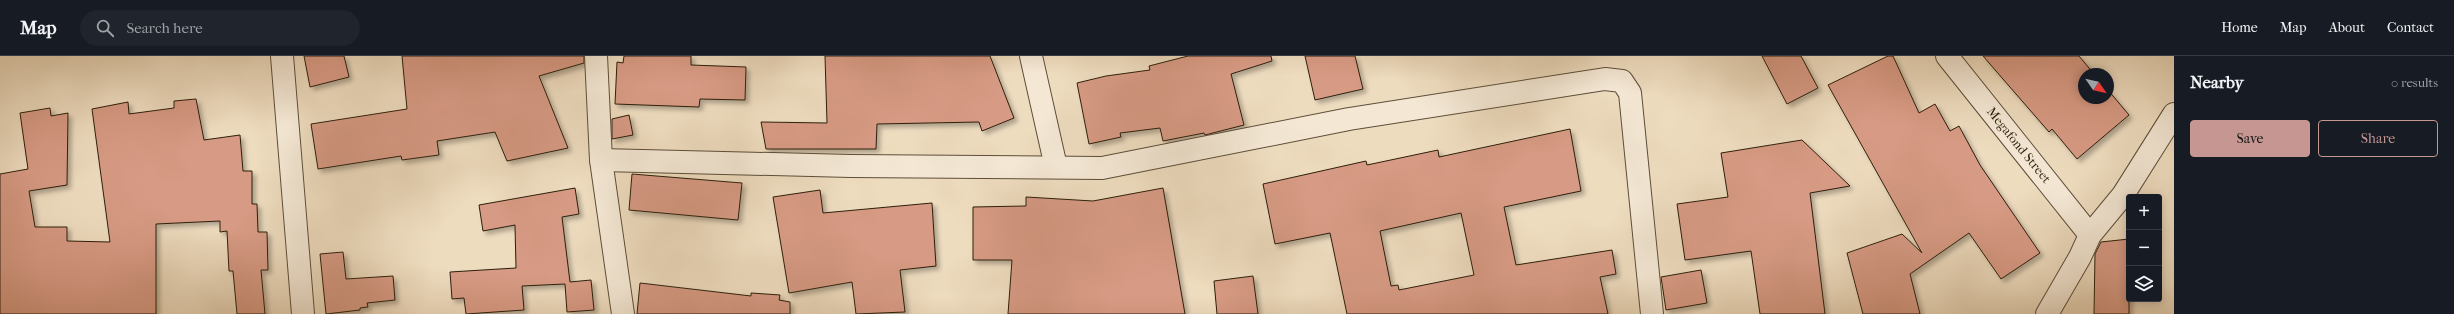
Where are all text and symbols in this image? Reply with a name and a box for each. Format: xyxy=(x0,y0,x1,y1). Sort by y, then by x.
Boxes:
search box xyxy=(80,10,360,46)
text: Map xyxy=(20,17,56,39)
icon: search xyxy=(94,17,116,39)
text: Search here xyxy=(126,19,203,37)
text: Home xyxy=(2221,19,2258,36)
text: Map xyxy=(2280,19,2307,36)
text: About xyxy=(2329,19,2365,36)
text: Contact xyxy=(2387,19,2434,36)
north arrow xyxy=(2078,68,2114,104)
text: Nearby xyxy=(2190,72,2244,92)
text: 0 results xyxy=(2391,75,2438,90)
street label: Megafond Street xyxy=(1984,104,2054,186)
button: Save xyxy=(2190,120,2310,157)
button: Share xyxy=(2318,120,2438,157)
map controls xyxy=(2126,194,2162,302)
button: + xyxy=(2126,194,2162,230)
button: − xyxy=(2126,230,2162,266)
button: layers xyxy=(2126,266,2162,302)

